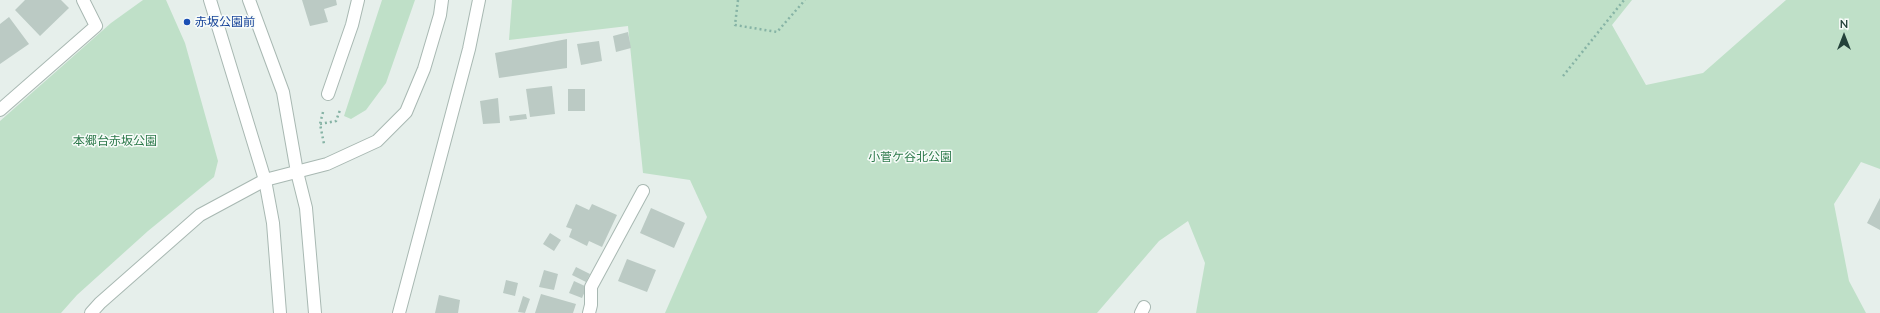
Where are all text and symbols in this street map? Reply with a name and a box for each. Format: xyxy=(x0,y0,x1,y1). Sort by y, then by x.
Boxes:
place label: 赤坂公園前 xyxy=(195,15,255,29)
north arrow xyxy=(1824,16,1864,56)
marker: 赤坂公園前 xyxy=(182,17,192,27)
text: N xyxy=(1840,17,1848,30)
park label: 本郷台赤坂公園 xyxy=(73,134,157,148)
park label: 小菅ケ谷北公園 xyxy=(868,150,952,164)

